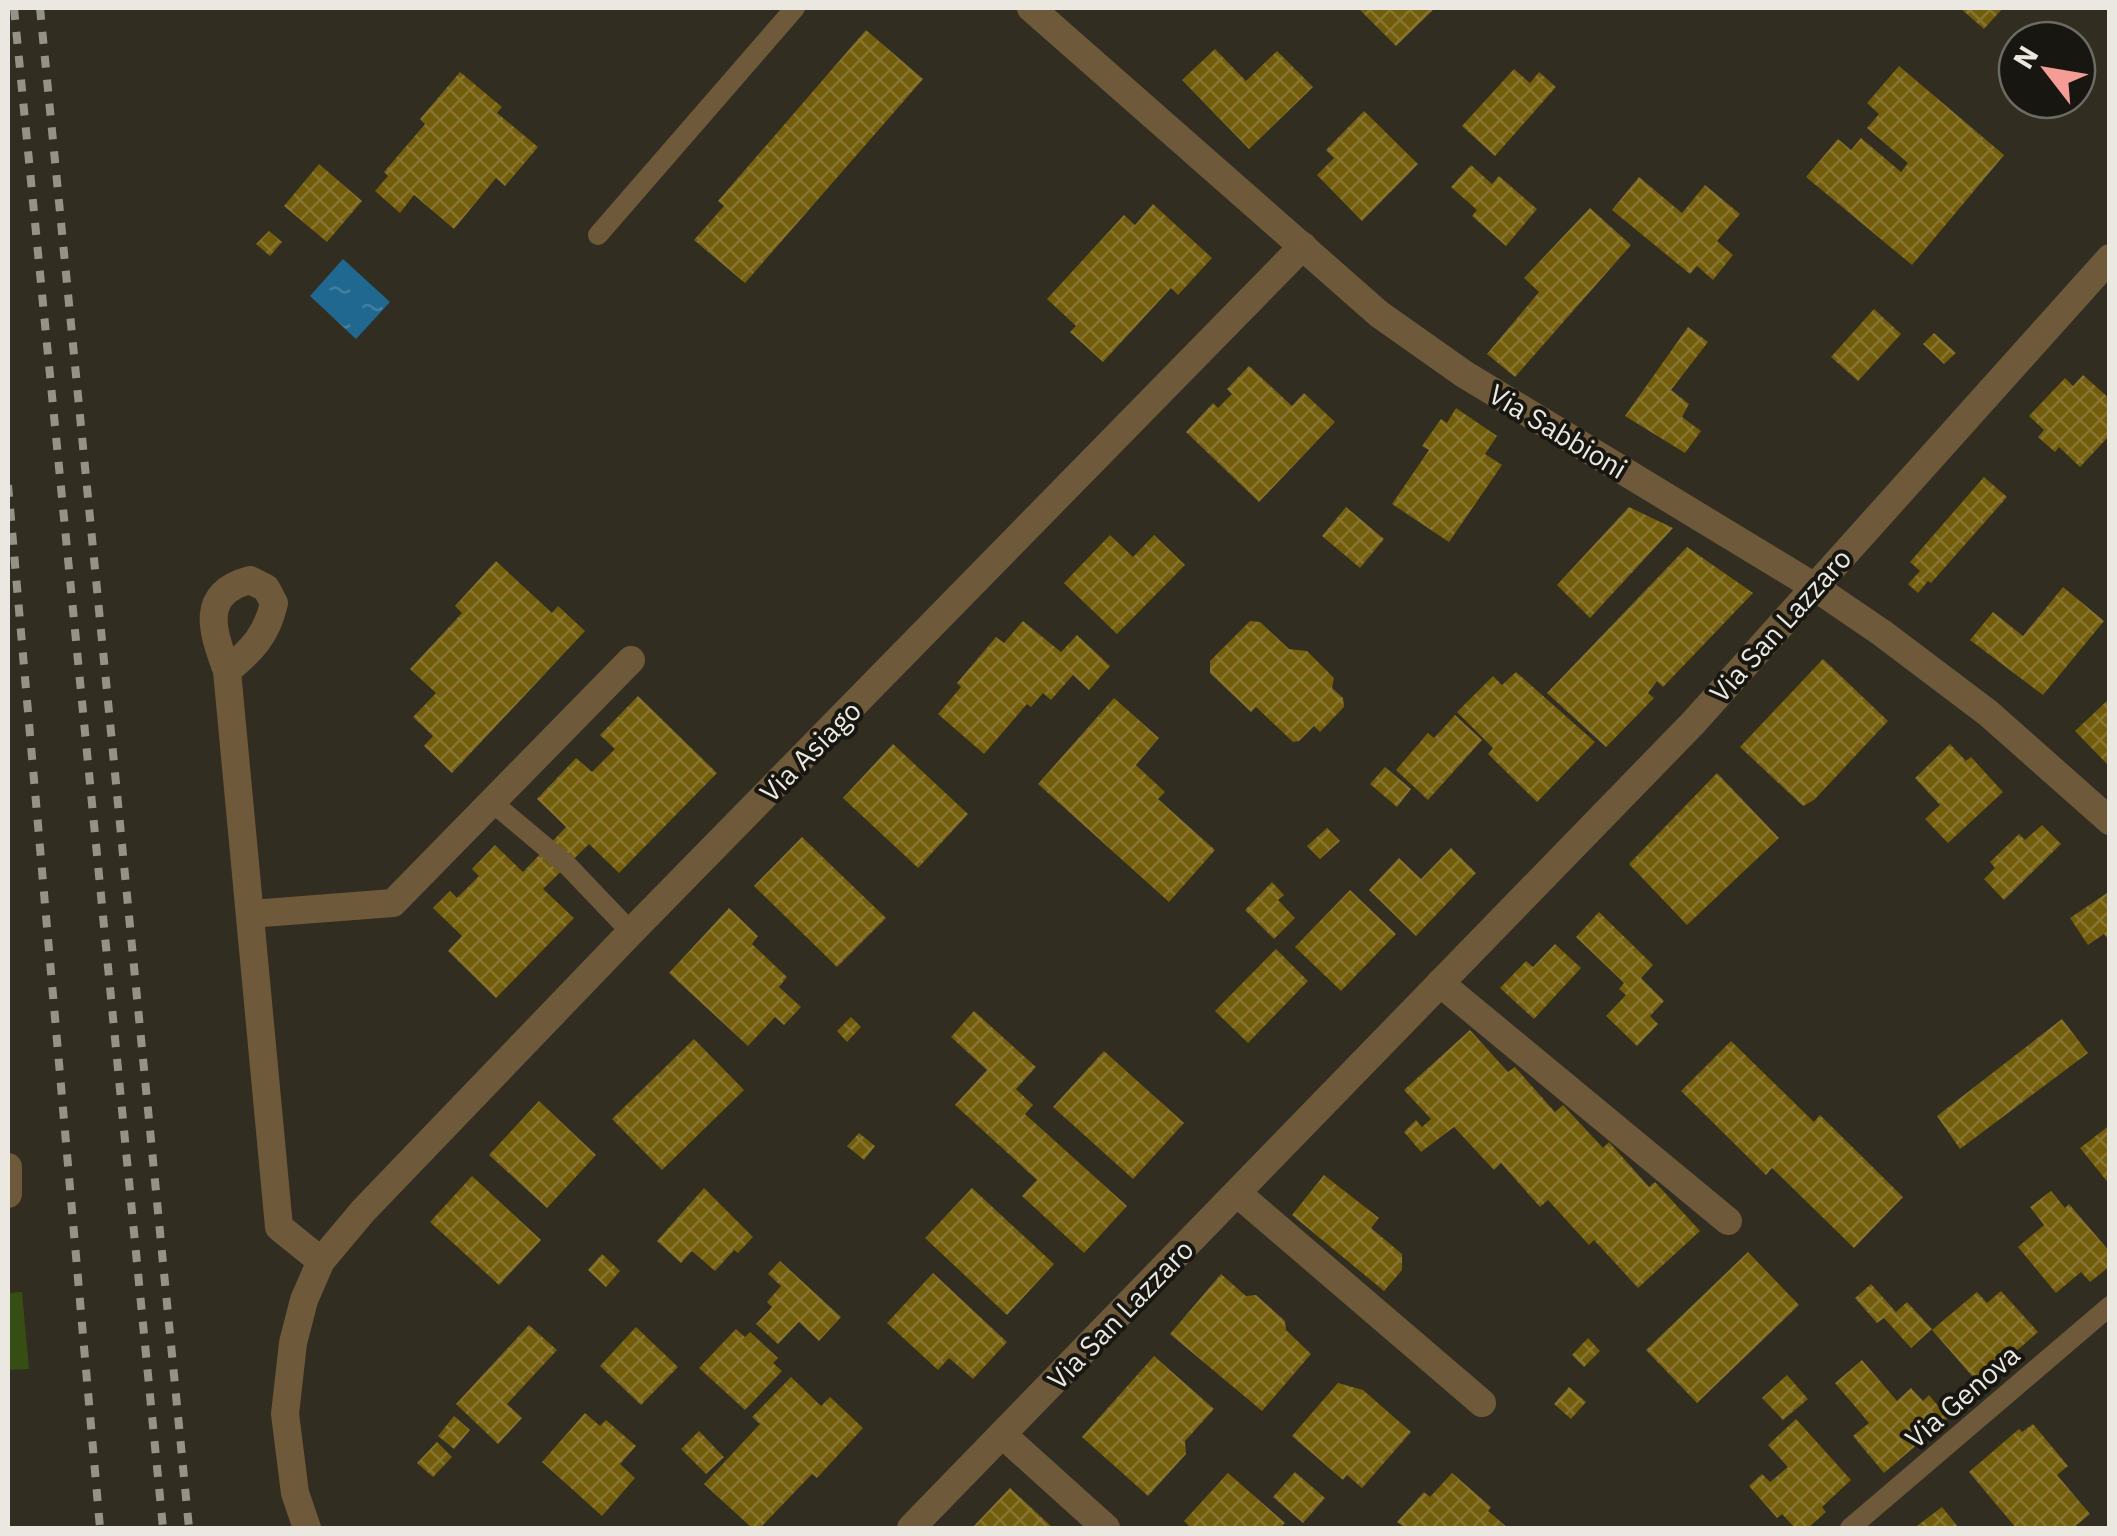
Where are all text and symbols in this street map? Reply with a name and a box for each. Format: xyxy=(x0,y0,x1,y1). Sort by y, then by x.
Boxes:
north arrow xyxy=(1997,20,2097,120)
text: N xyxy=(2004,39,2046,75)
street label: Via Sabbioni xyxy=(1482,375,1634,487)
street label: Via San Lazzaro xyxy=(1701,540,1859,710)
street label: Via Asiago xyxy=(751,692,869,810)
street label: Via San Lazzaro xyxy=(1039,1231,1201,1397)
street label: Via Genova xyxy=(1897,1336,2027,1456)

